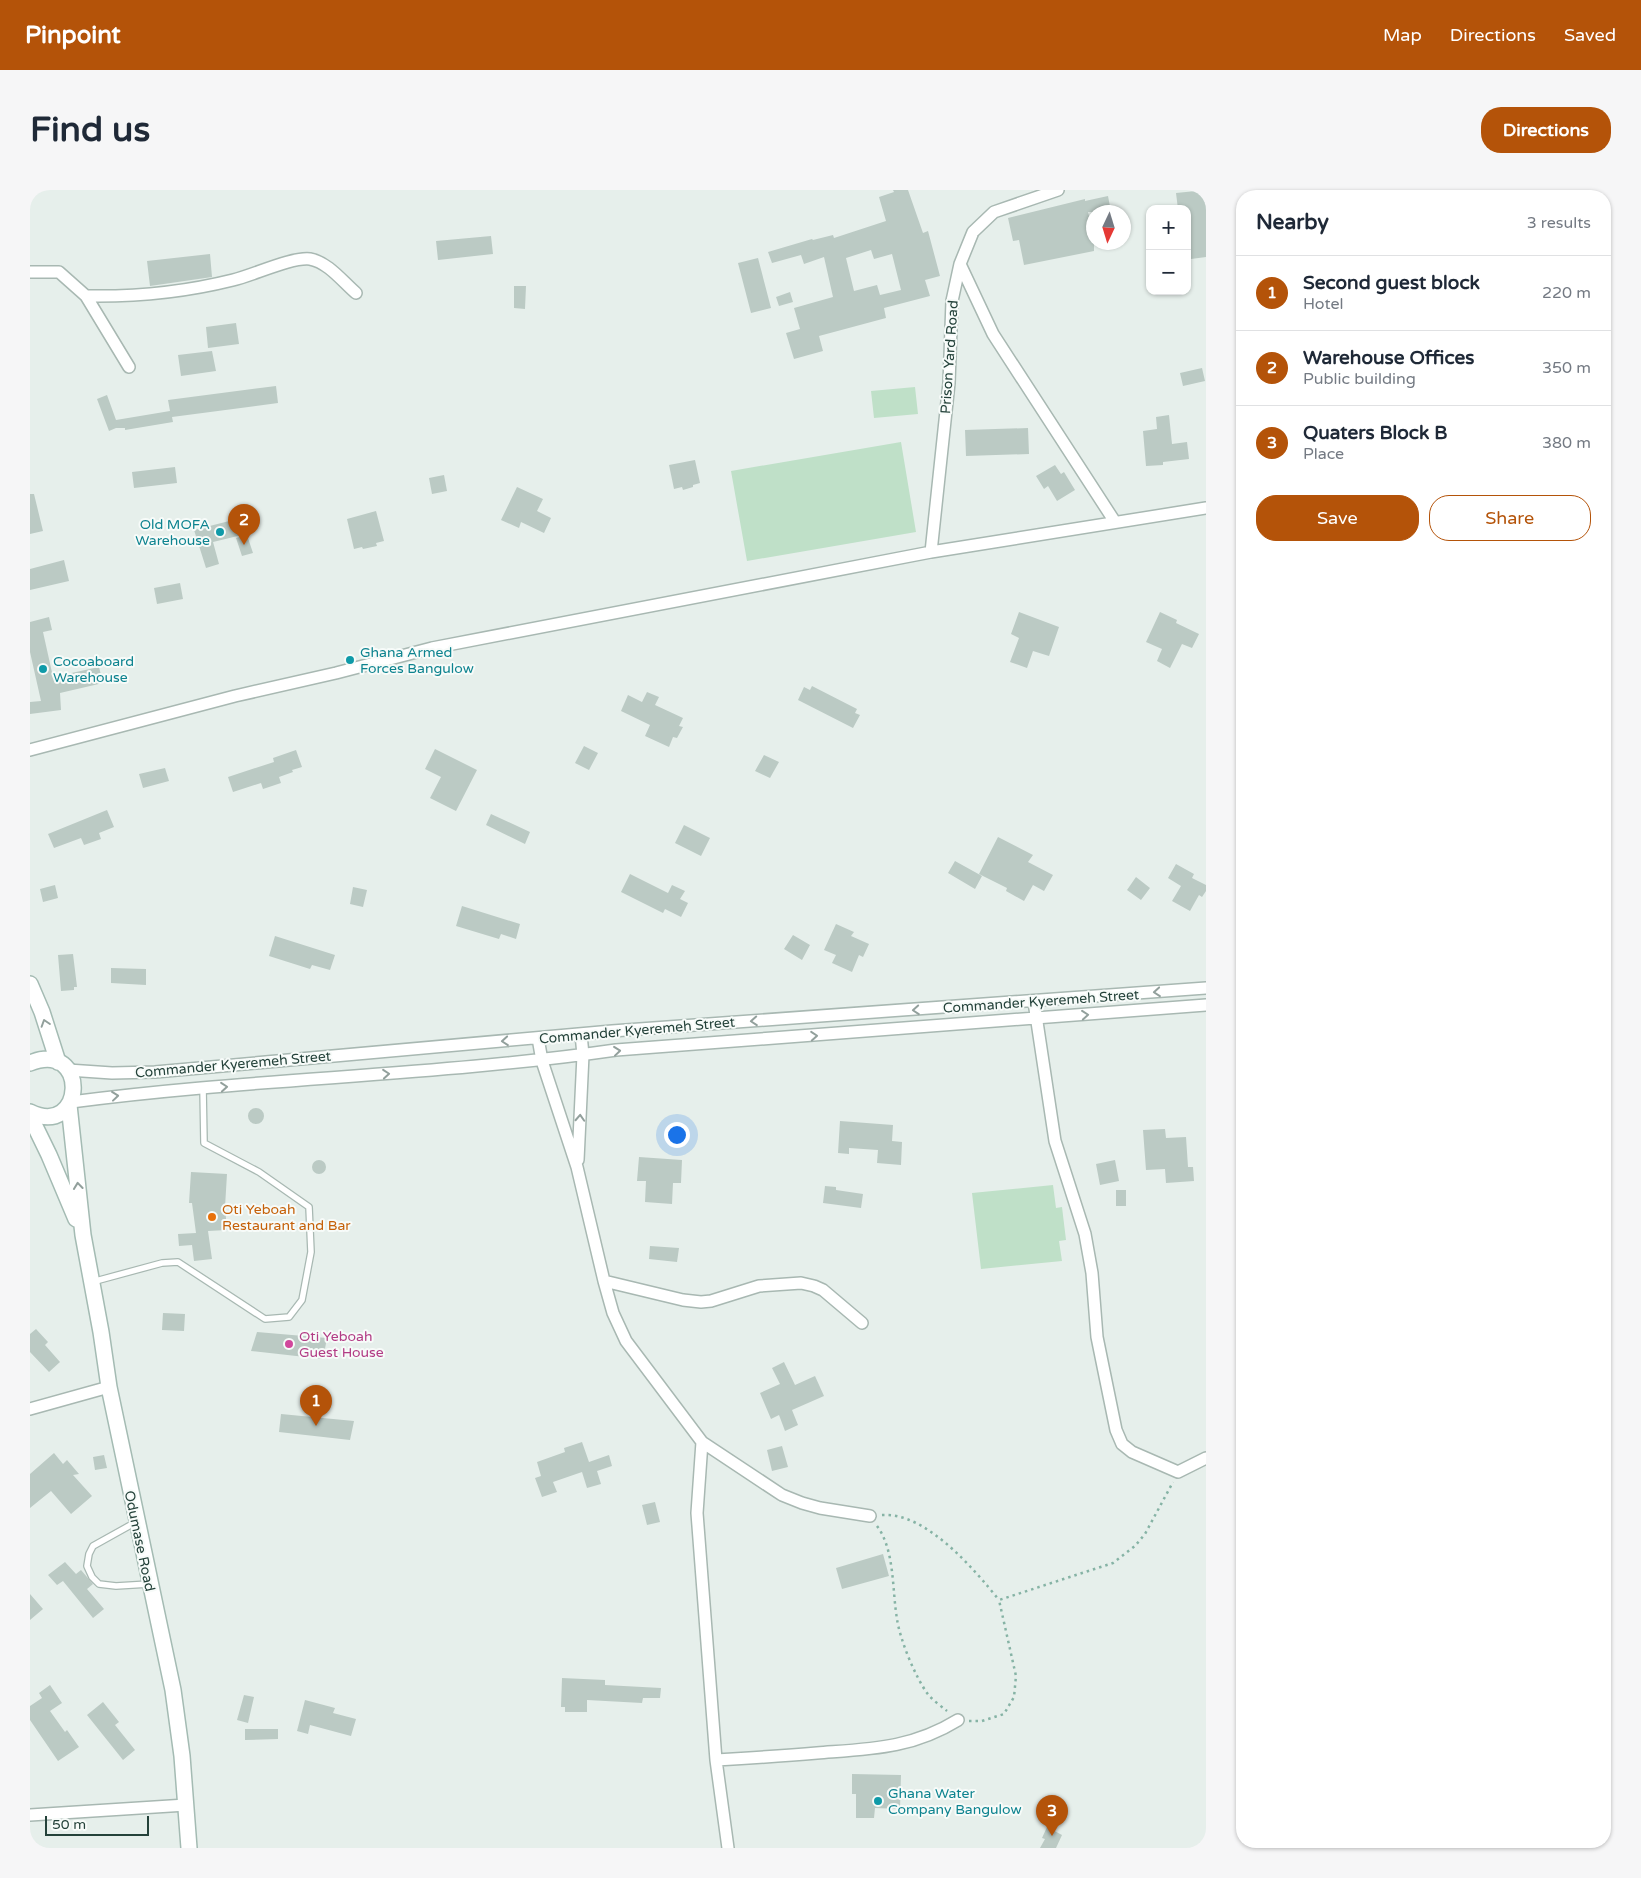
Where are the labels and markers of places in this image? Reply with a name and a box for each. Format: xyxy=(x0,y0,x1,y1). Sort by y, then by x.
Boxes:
pin: 2 xyxy=(228,504,260,545)
place label: Old MOFA Warehouse xyxy=(135,516,210,549)
marker: Old MOFA Warehouse xyxy=(214,526,226,538)
place label: Ghana Armed Forces Bangulow xyxy=(360,644,474,677)
place label: Cocoaboard Warehouse xyxy=(53,653,134,686)
marker: Ghana Armed Forces Bangulow xyxy=(344,654,356,666)
marker: Cocoaboard Warehouse xyxy=(37,663,49,675)
place label: Oti Yeboah Restaurant and Bar xyxy=(222,1201,351,1234)
marker: Oti Yeboah Restaurant and Bar xyxy=(206,1211,218,1223)
place label: Oti Yeboah Guest House xyxy=(299,1328,384,1361)
marker: Oti Yeboah Guest House xyxy=(283,1338,295,1350)
pin: 1 xyxy=(300,1385,332,1426)
place label: Ghana Water Company Bangulow xyxy=(888,1785,1022,1818)
marker: Ghana Water Company Bangulow xyxy=(872,1795,884,1807)
pin: 3 xyxy=(1036,1795,1068,1836)

